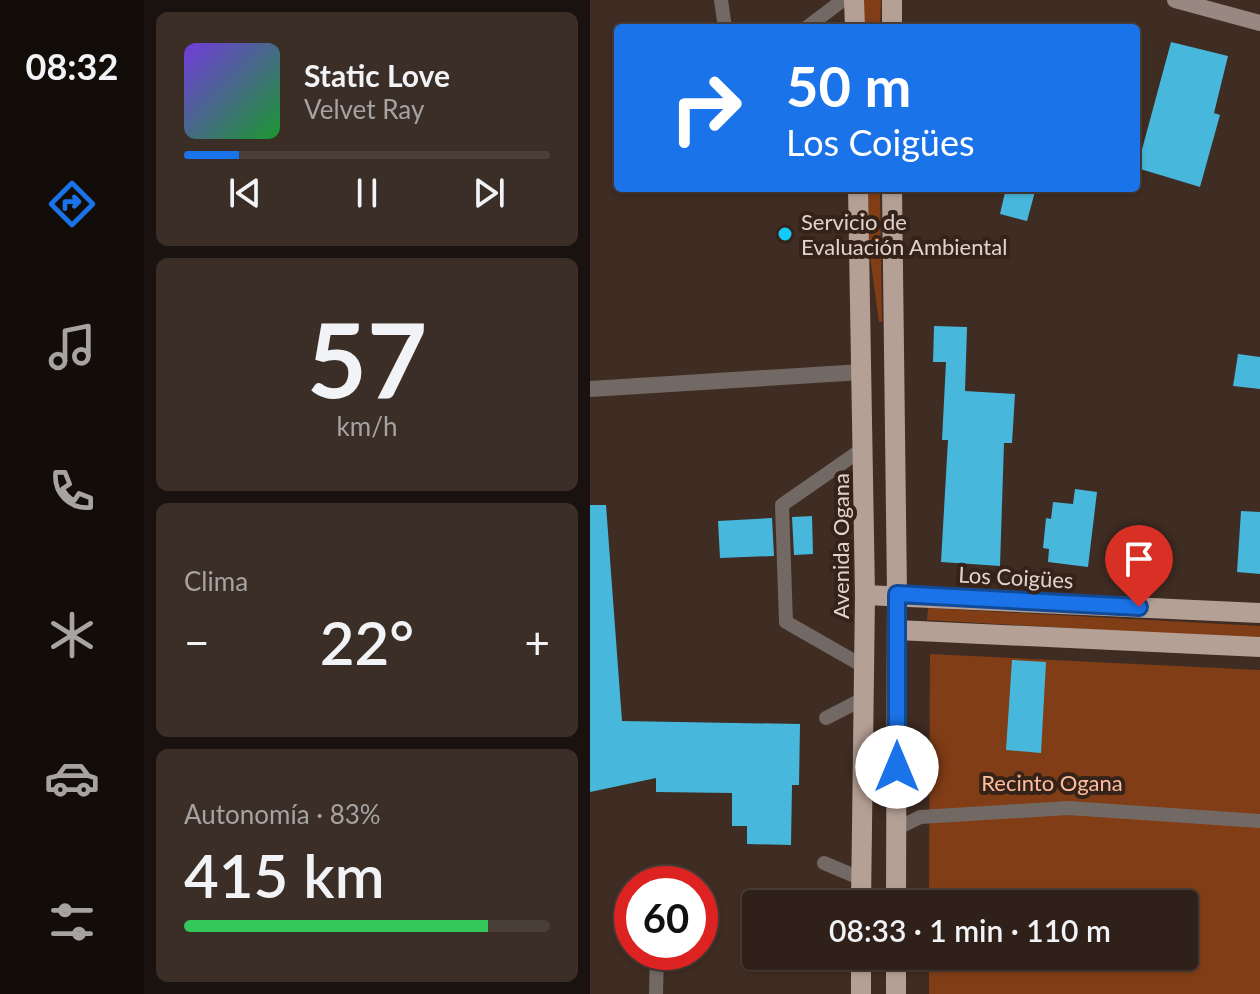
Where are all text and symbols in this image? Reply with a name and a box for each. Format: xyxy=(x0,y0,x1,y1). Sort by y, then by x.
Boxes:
text: 08:32 xyxy=(26,44,118,88)
text: 50 m xyxy=(786,52,911,119)
icon: right xyxy=(654,56,758,160)
text: Static Love xyxy=(304,57,450,93)
text: Velvet Ray xyxy=(304,93,424,125)
text: Los Coigües xyxy=(786,120,975,164)
icon: previous xyxy=(223,171,267,215)
icon: pause xyxy=(345,171,389,215)
icon: next xyxy=(467,171,511,215)
icon: directions xyxy=(44,176,100,232)
place label: Servicio de Evaluación Ambiental xyxy=(801,208,1007,260)
marker: Servicio de Evaluación Ambiental xyxy=(776,225,794,243)
text: 57 xyxy=(307,295,427,420)
icon: music xyxy=(44,319,100,375)
text: km/h xyxy=(337,410,397,442)
icon: phone xyxy=(44,463,100,519)
street label: Avenida Ogana xyxy=(827,473,854,619)
pin xyxy=(1105,525,1173,607)
icon: arrive xyxy=(1117,537,1161,581)
street label: Los Coigües xyxy=(958,561,1074,593)
text: Clima xyxy=(184,565,248,597)
text: 22° xyxy=(320,606,414,678)
icon: climate xyxy=(44,607,100,663)
text: − xyxy=(184,616,210,668)
text: + xyxy=(524,616,550,668)
position arrow xyxy=(855,725,939,809)
icon: car xyxy=(44,750,100,806)
park label: Recinto Ogana xyxy=(981,769,1123,796)
text: Autonomía · 83% xyxy=(184,798,381,830)
text: 415 km xyxy=(184,839,385,911)
speed limit sign: 60 xyxy=(614,866,718,970)
icon: filters xyxy=(44,894,100,950)
text: 08:33 · 1 min · 110 m xyxy=(829,912,1111,948)

